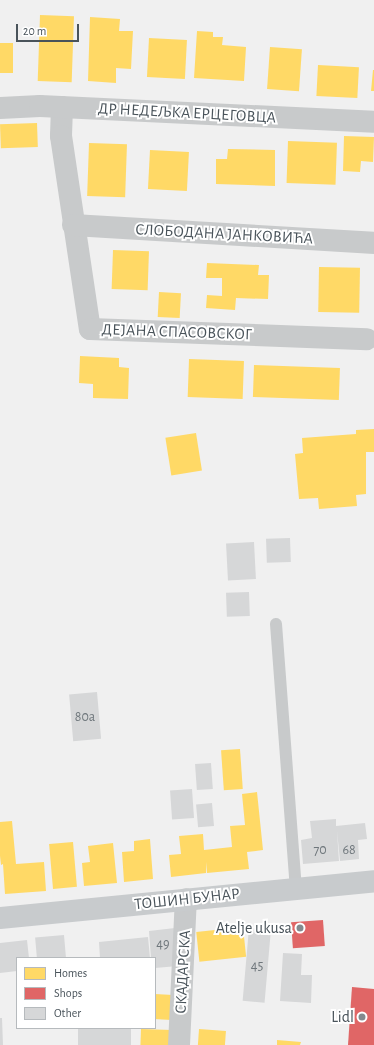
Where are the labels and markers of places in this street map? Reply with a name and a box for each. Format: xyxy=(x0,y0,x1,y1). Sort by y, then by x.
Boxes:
place label: Atelje ukusa xyxy=(216,918,292,938)
marker: Atelje ukusa xyxy=(295,923,305,933)
place label: Lidl xyxy=(331,1007,354,1027)
marker: Lidl xyxy=(357,1012,367,1022)

